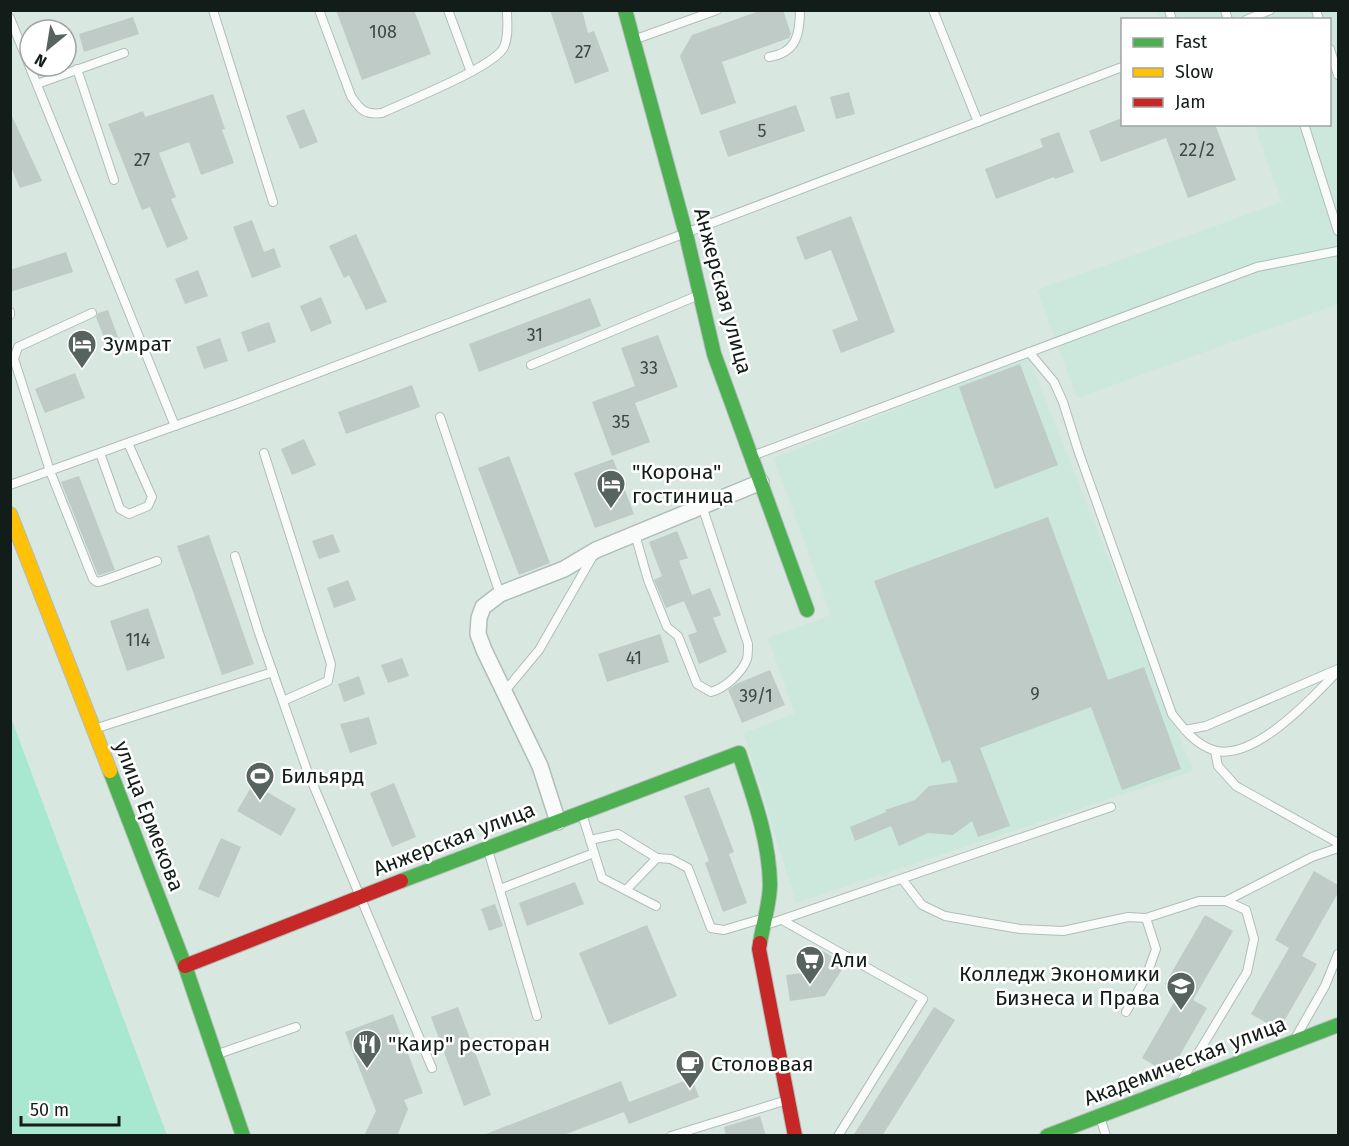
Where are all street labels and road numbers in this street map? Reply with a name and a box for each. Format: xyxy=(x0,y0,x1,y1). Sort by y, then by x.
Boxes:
street label: Анжерская улица xyxy=(688,205,758,377)
street label: улица Ермекова xyxy=(108,737,190,895)
street label: Анжерская улица xyxy=(370,796,538,882)
street label: Академическая улица xyxy=(1080,1010,1290,1112)

